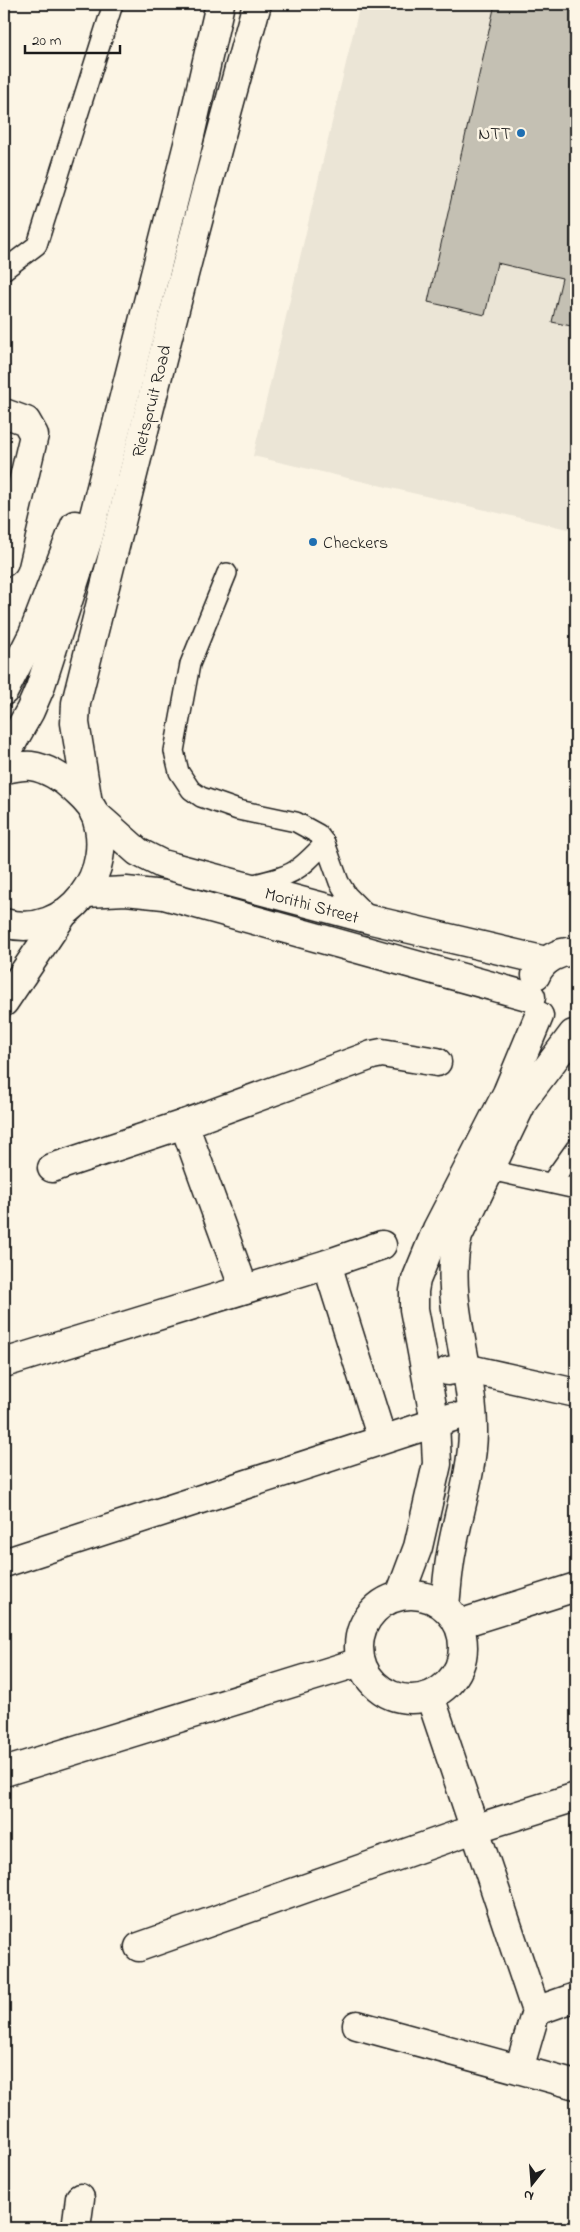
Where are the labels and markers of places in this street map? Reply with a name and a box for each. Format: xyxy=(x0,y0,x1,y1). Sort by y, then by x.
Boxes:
place label: NTT xyxy=(478,122,511,148)
marker: NTT xyxy=(515,127,527,139)
place label: Checkers xyxy=(323,531,388,557)
marker: Checkers xyxy=(307,536,319,548)

